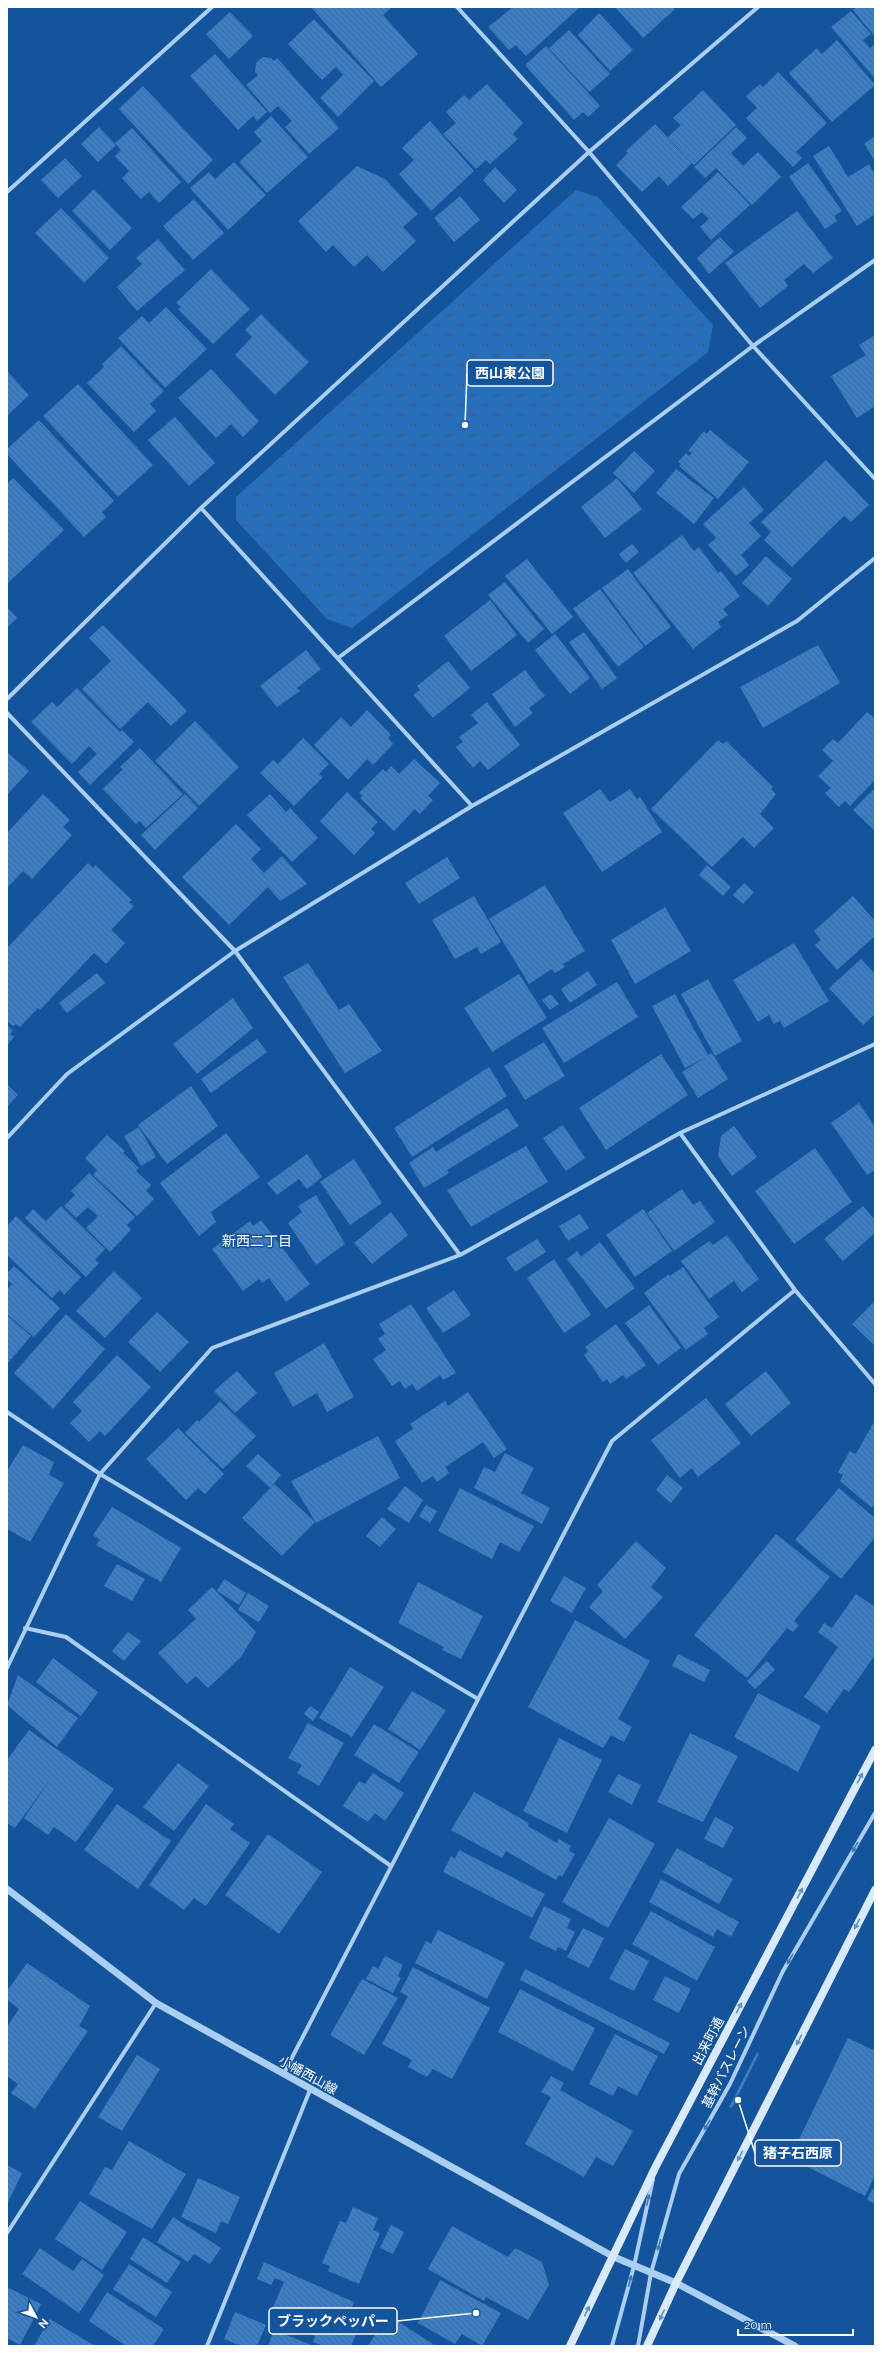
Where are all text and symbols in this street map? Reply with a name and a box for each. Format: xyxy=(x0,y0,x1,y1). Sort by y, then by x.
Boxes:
callout: 西山東公園 xyxy=(467,360,553,386)
text: 西山東公園 xyxy=(475,365,545,381)
district label: 新西二丁目 xyxy=(222,1233,292,1249)
one-way arrow xyxy=(857,1772,863,1784)
one-way arrow xyxy=(852,1841,859,1853)
one-way arrow xyxy=(796,1887,803,1899)
one-way arrow xyxy=(854,1919,861,1930)
one-way arrow xyxy=(787,1953,794,1965)
one-way arrow xyxy=(736,2002,742,2014)
street label: 出来町通 xyxy=(689,2015,727,2067)
street label: 基幹バスレーン xyxy=(699,2023,753,2111)
one-way arrow xyxy=(796,2035,802,2046)
street label: 小幡西山線 xyxy=(276,2053,340,2097)
one-way arrow xyxy=(703,2119,710,2131)
callout: 猪子石西原 xyxy=(755,2140,841,2166)
text: 猪子石西原 xyxy=(763,2145,833,2161)
one-way arrow xyxy=(737,2151,743,2162)
one-way arrow xyxy=(646,2194,652,2206)
one-way arrow xyxy=(656,2239,662,2251)
one-way arrow xyxy=(627,2275,633,2287)
north arrow xyxy=(16,2297,56,2337)
one-way arrow xyxy=(584,2305,590,2317)
callout: ブラックペッパー xyxy=(269,2308,397,2334)
one-way arrow xyxy=(659,2309,665,2320)
scale bar xyxy=(738,2311,853,2337)
text: ブラックペッパー xyxy=(277,2313,389,2329)
text: N xyxy=(36,2316,51,2331)
text: 20 m xyxy=(744,2318,772,2332)

